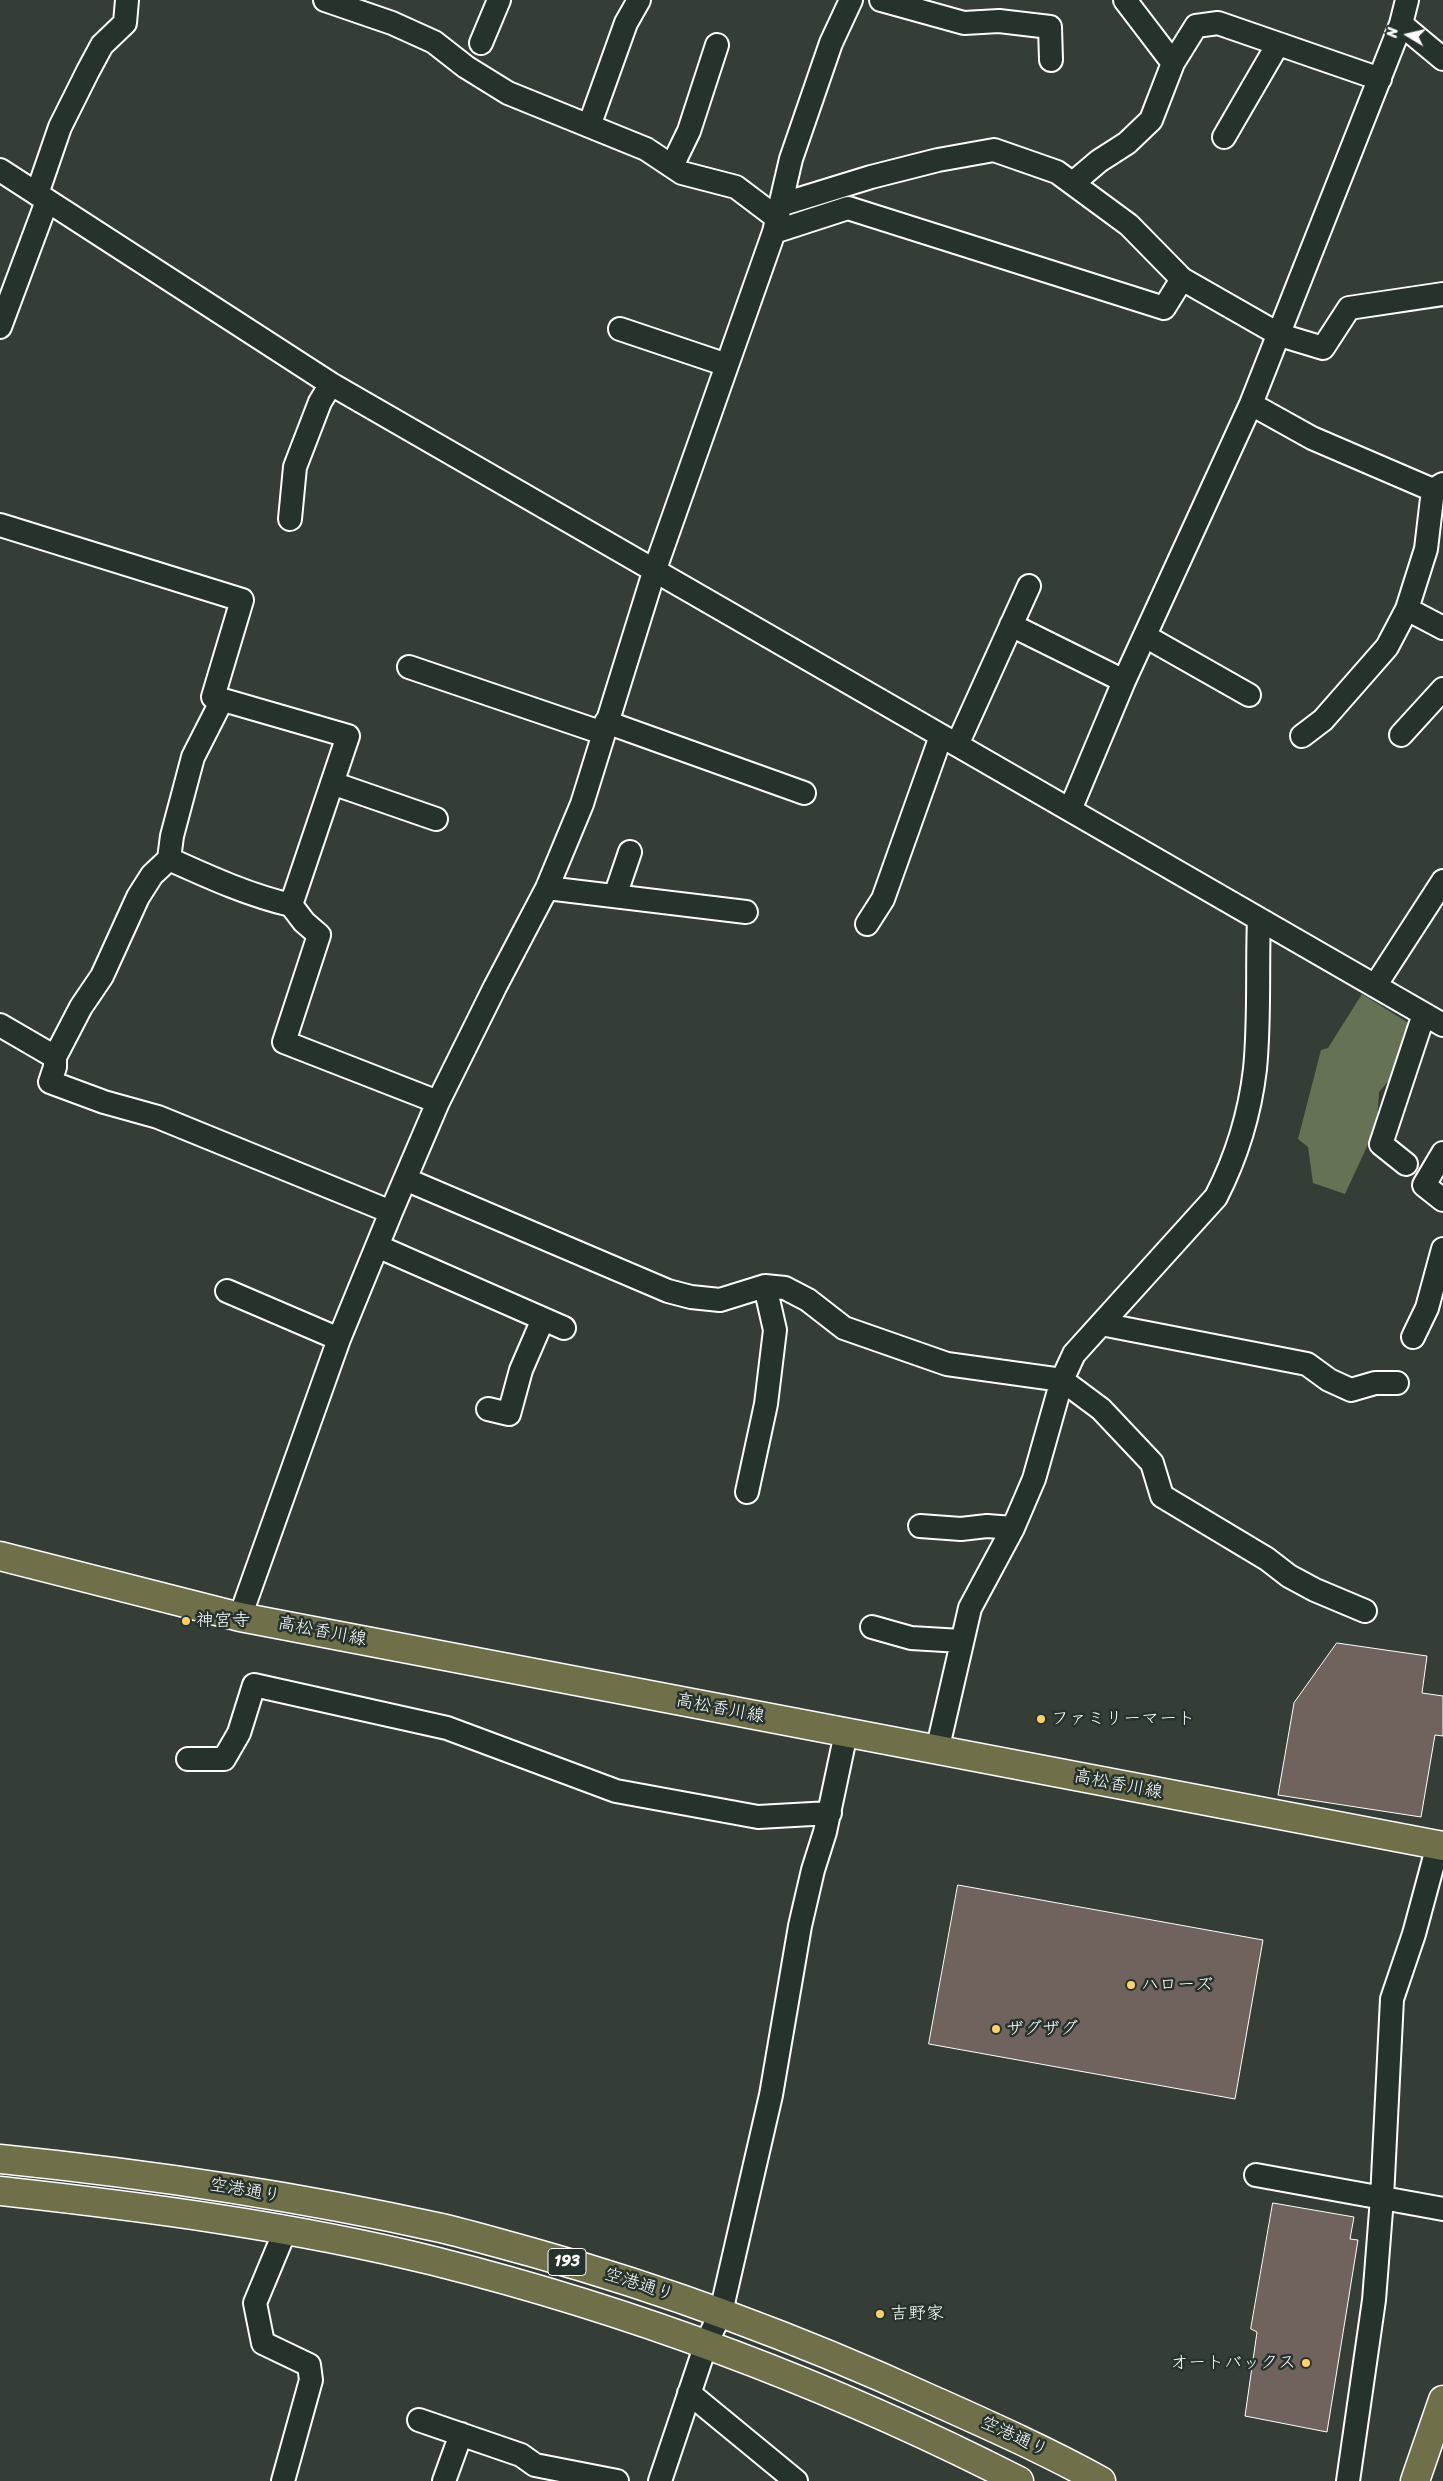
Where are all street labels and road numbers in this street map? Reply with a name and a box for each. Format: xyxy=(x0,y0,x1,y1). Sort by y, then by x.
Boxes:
street label: 高松香川線 xyxy=(276,1613,368,1651)
street label: 高松香川線 xyxy=(674,1690,766,1728)
street label: 高松香川線 xyxy=(1072,1766,1164,1804)
street label: 空港通り xyxy=(208,2174,282,2208)
road number: 193 xyxy=(548,2248,586,2276)
street label: 空港通り xyxy=(601,2264,677,2306)
street label: 空港通り xyxy=(977,2412,1051,2462)

